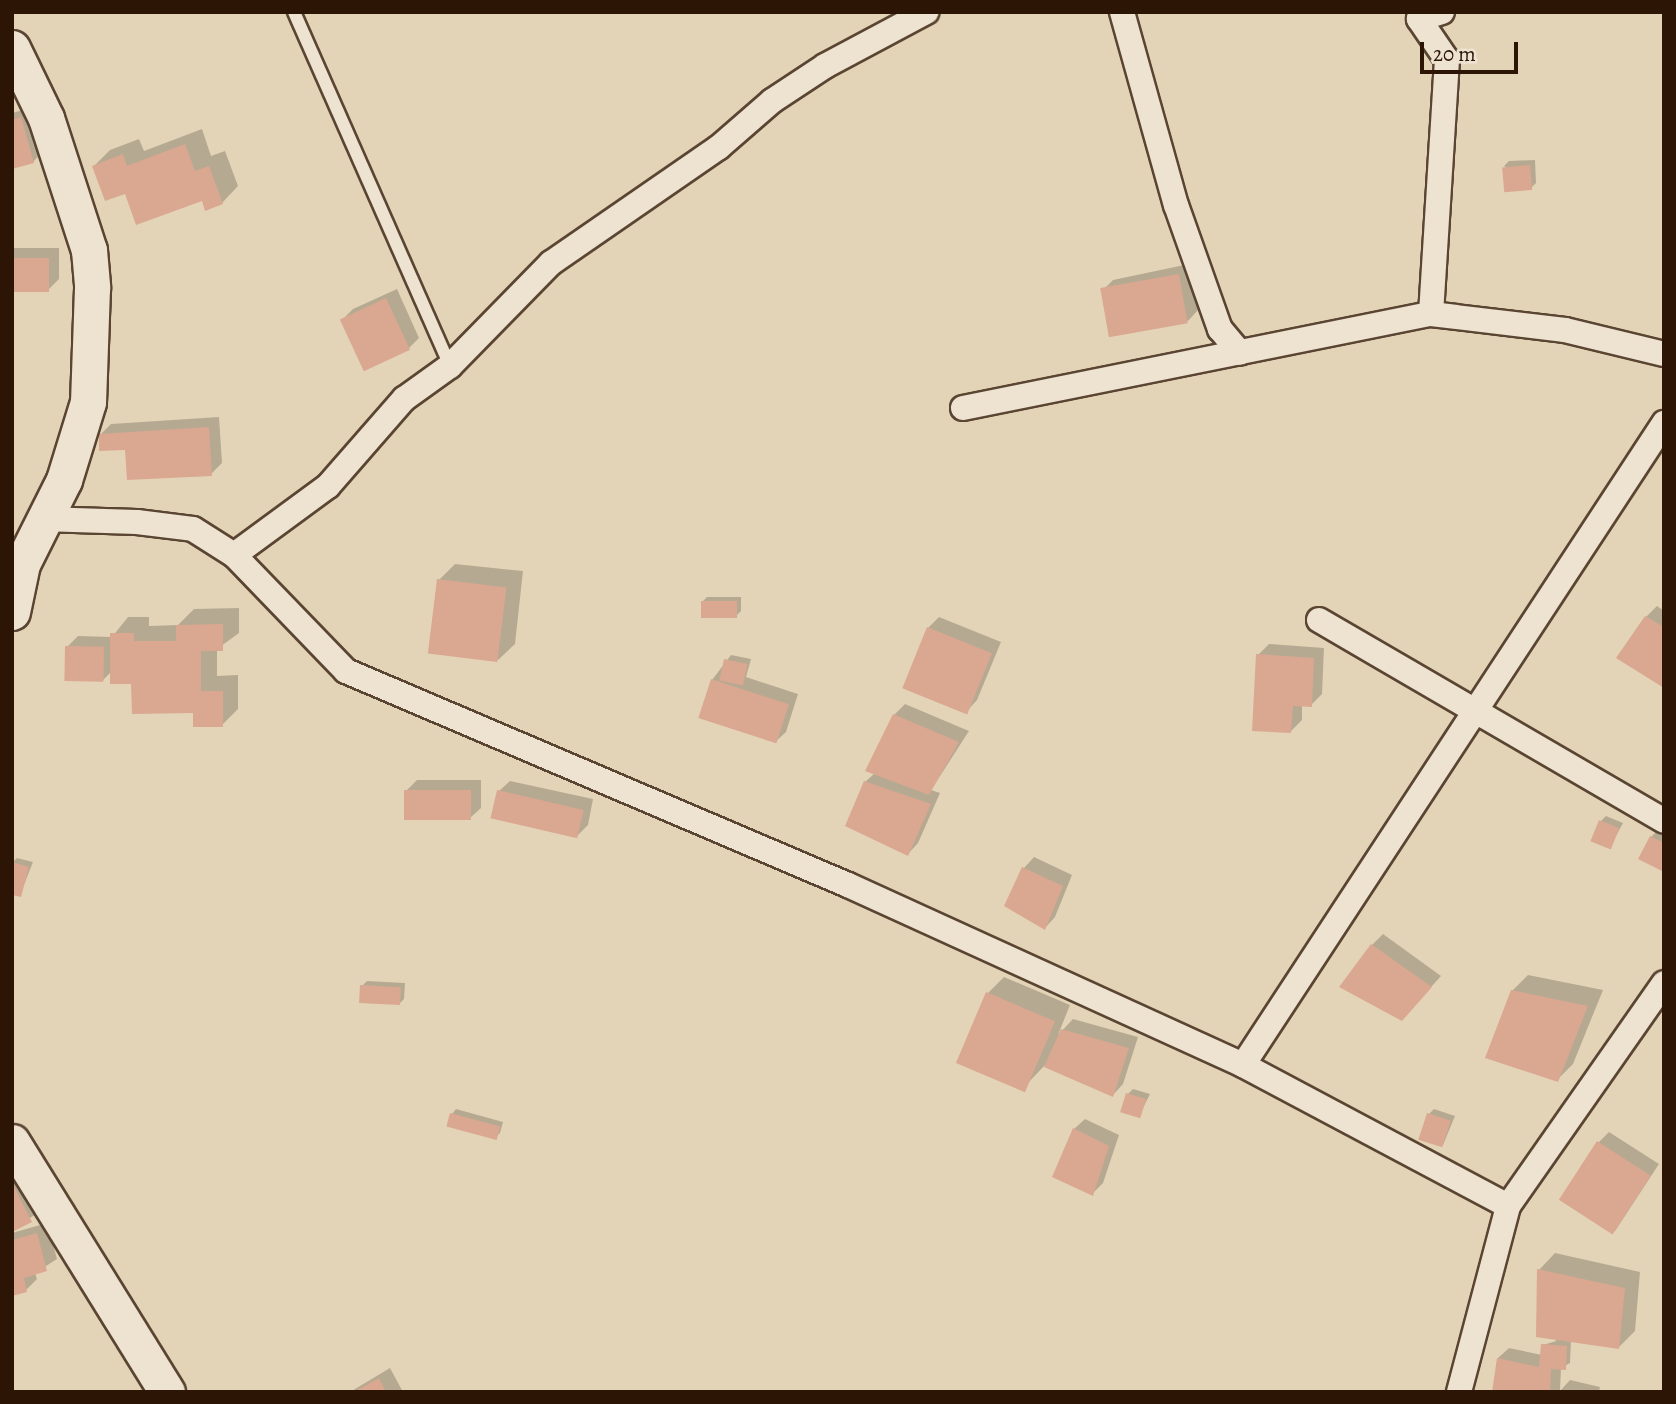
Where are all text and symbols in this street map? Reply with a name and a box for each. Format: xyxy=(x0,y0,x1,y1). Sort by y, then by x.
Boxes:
scale bar xyxy=(1424,28,1522,72)
text: 20 m xyxy=(1433,40,1476,68)

